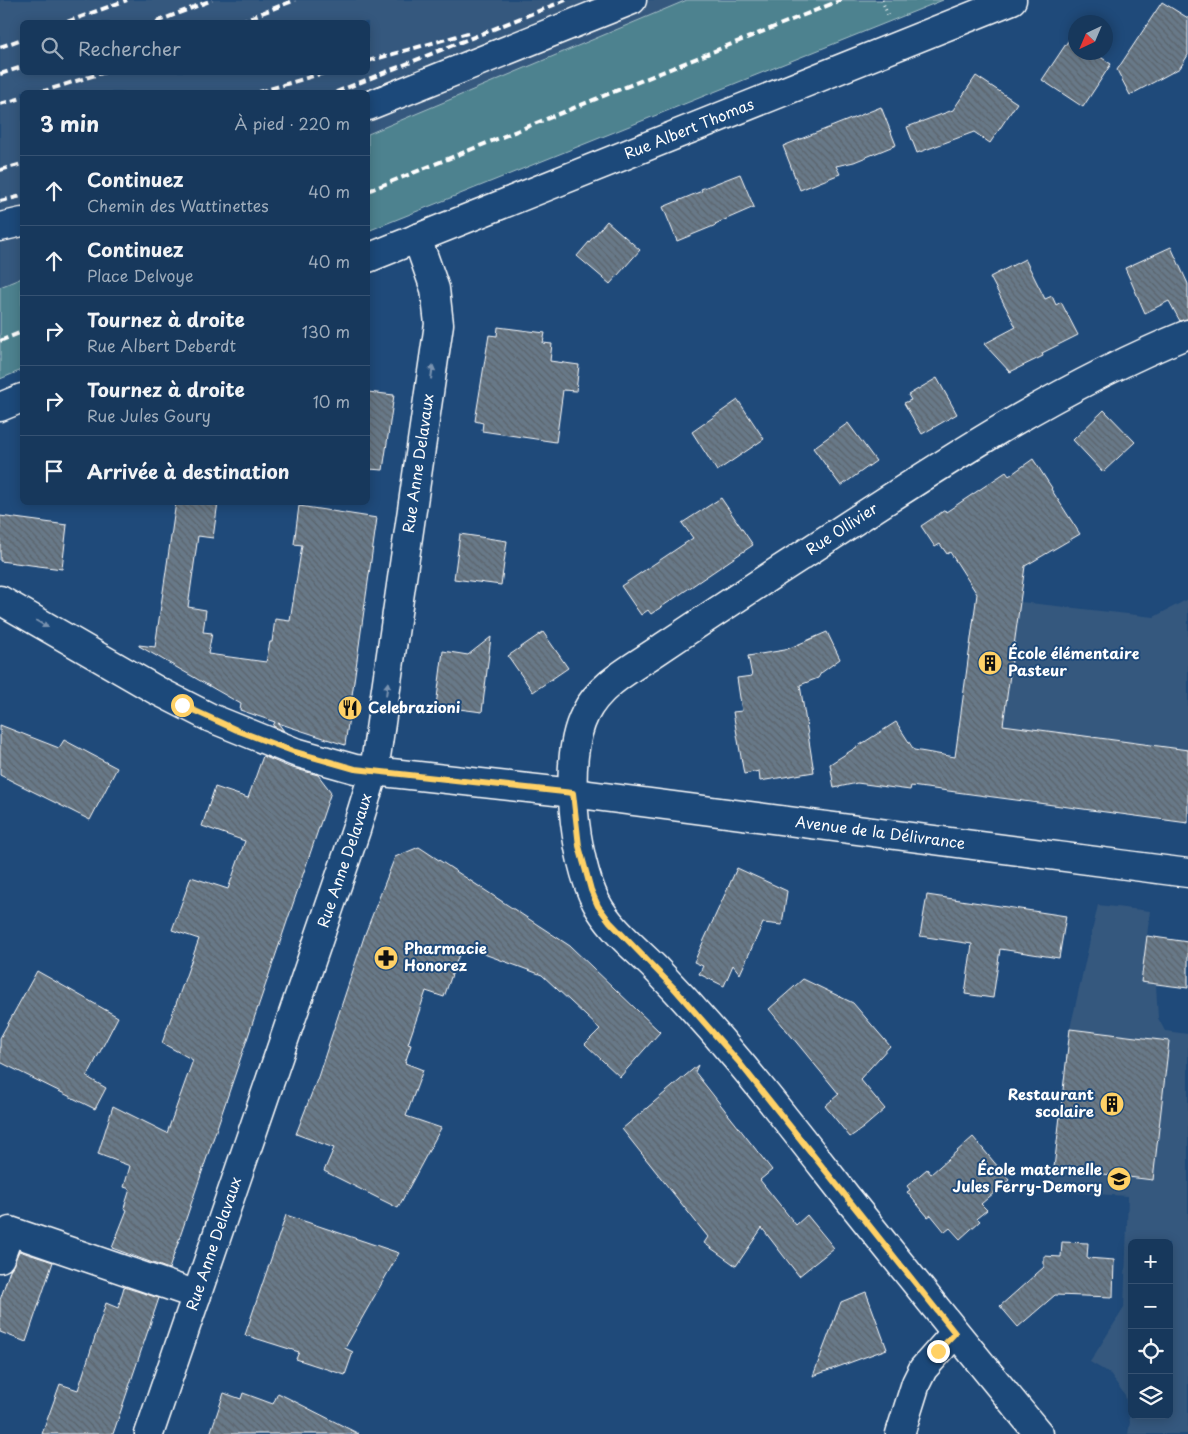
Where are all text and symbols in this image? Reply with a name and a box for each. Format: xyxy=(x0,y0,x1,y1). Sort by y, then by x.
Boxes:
north arrow xyxy=(1068,15,1113,60)
search box xyxy=(20,20,370,75)
icon: search xyxy=(38,34,66,62)
text: Rechercher xyxy=(78,34,181,62)
street label: Rue Albert Thomas xyxy=(620,91,757,164)
text: 3 min xyxy=(40,107,99,139)
text: À pied · 220 m xyxy=(234,111,350,135)
text: Continuez xyxy=(87,165,184,193)
icon: ahead xyxy=(40,177,68,205)
text: 40 m xyxy=(308,179,350,203)
text: Chemin des Wattinettes xyxy=(87,193,269,217)
text: Continuez xyxy=(87,235,184,263)
icon: ahead xyxy=(40,247,68,275)
text: 40 m xyxy=(308,249,350,273)
text: Place Delvoye xyxy=(87,263,193,287)
text: Tournez à droite xyxy=(87,305,245,333)
icon: right xyxy=(40,317,68,345)
text: 130 m xyxy=(302,319,350,343)
text: Rue Albert Deberdt xyxy=(87,333,236,357)
one-way arrow xyxy=(429,364,437,380)
text: Tournez à droite xyxy=(87,375,245,403)
icon: right xyxy=(40,387,68,415)
text: 10 m xyxy=(313,389,350,413)
street label: Rue Anne Delavaux xyxy=(396,392,439,534)
text: Rue Jules Goury xyxy=(87,403,211,427)
icon: arrive xyxy=(40,457,68,485)
text: Arrivée à destination xyxy=(87,457,290,485)
street label: Rue Ollivier xyxy=(801,496,882,560)
one-way arrow xyxy=(36,620,49,629)
place label: École élémentaire Pasteur xyxy=(1008,641,1139,681)
building icon: École élémentaire Pasteur xyxy=(977,650,1003,676)
one-way arrow xyxy=(383,680,391,696)
route start xyxy=(171,694,194,717)
restaurant icon: Celebrazioni xyxy=(337,695,363,721)
place label: Celebrazioni xyxy=(368,695,461,718)
street label: Rue Anne Delavaux xyxy=(310,790,377,930)
street label: Avenue de la Délivrance xyxy=(794,809,967,854)
place label: Pharmacie Honorez xyxy=(404,936,487,976)
pharmacy icon: Pharmacie Honorez xyxy=(373,945,399,971)
place label: Restaurant scolaire xyxy=(1008,1082,1094,1122)
building icon: Restaurant scolaire xyxy=(1099,1091,1125,1117)
place label: École maternelle Jules Ferry-Demory xyxy=(953,1157,1102,1197)
school or university icon: École maternelle Jules Ferry-Demory xyxy=(1106,1166,1132,1192)
street label: Rue Anne Delavaux xyxy=(179,1173,246,1313)
map controls xyxy=(1128,1239,1173,1419)
button: + xyxy=(1128,1239,1173,1284)
button: − xyxy=(1128,1284,1173,1329)
button: locate xyxy=(1128,1329,1173,1374)
route end xyxy=(927,1340,950,1363)
button: layers xyxy=(1128,1374,1173,1419)

